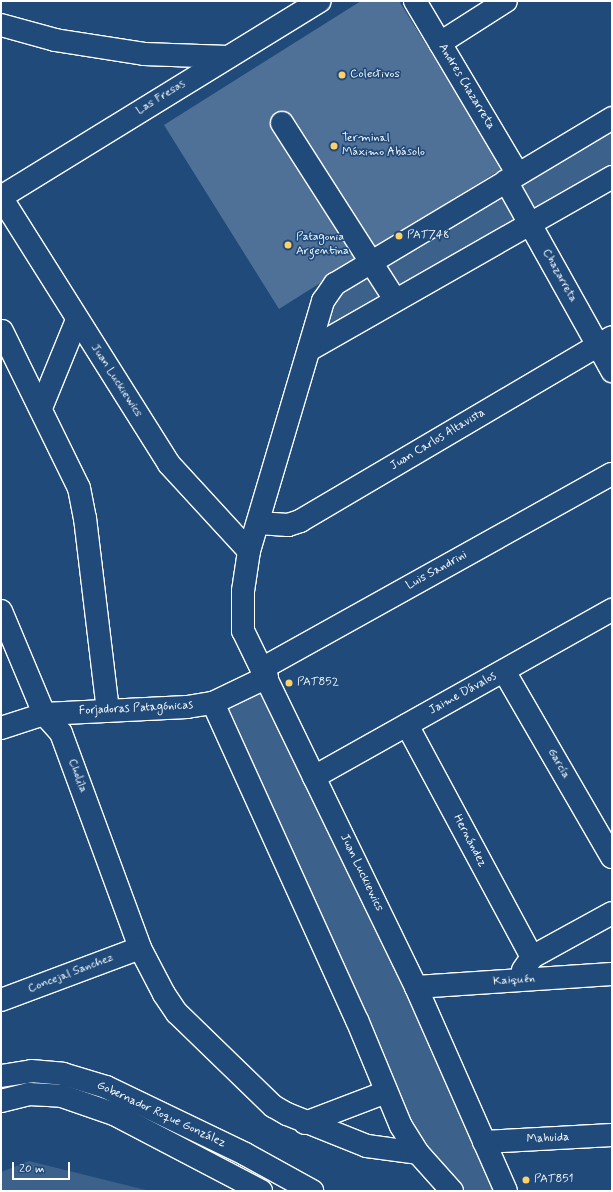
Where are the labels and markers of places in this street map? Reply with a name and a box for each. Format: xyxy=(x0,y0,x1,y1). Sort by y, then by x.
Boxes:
place label: Colectivos xyxy=(350,68,400,82)
marker: Colectivos xyxy=(337,70,347,80)
place label: Terminal Máximo Abásolo xyxy=(342,132,425,160)
marker: Terminal Máximo Abásolo xyxy=(329,141,339,151)
place label: PAT748 xyxy=(407,229,450,243)
place label: Patagonia Argentina xyxy=(296,231,349,259)
marker: PAT748 xyxy=(394,231,404,241)
marker: Patagonia Argentina xyxy=(283,240,293,250)
place label: PAT852 xyxy=(297,676,339,690)
marker: PAT852 xyxy=(284,678,294,688)
place label: PAT851 xyxy=(534,1173,573,1187)
marker: PAT851 xyxy=(521,1175,531,1185)

